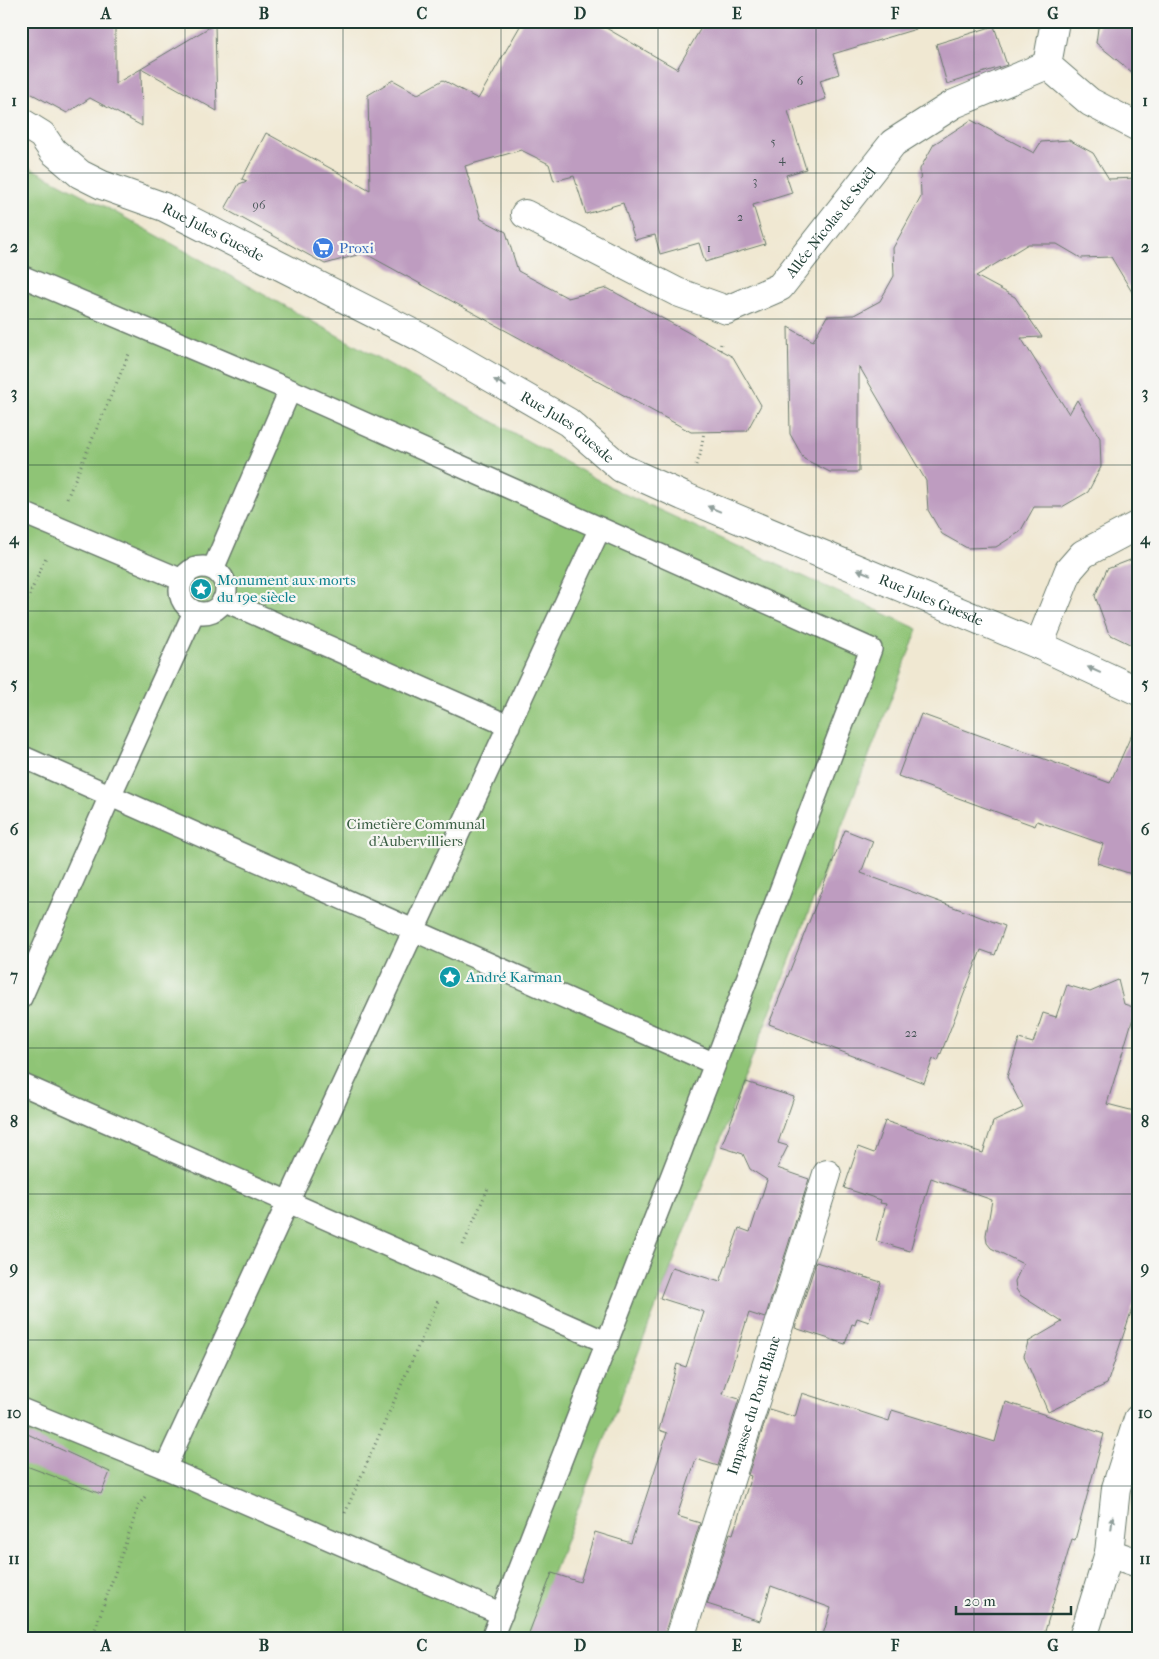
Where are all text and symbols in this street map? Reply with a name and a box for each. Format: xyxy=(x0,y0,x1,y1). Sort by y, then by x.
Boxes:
text: A xyxy=(100,4,112,23)
text: B xyxy=(259,4,269,23)
text: C xyxy=(417,4,428,23)
text: D xyxy=(574,4,586,23)
text: E xyxy=(732,4,742,23)
text: F xyxy=(890,4,900,23)
text: G xyxy=(1047,4,1059,23)
house number: 6 xyxy=(797,74,804,88)
text: 1 xyxy=(11,91,17,110)
text: 1 xyxy=(1142,91,1148,110)
house number: 5 xyxy=(770,135,776,149)
house number: 4 xyxy=(778,152,786,166)
street label: Allée Nicolas de Staël xyxy=(781,163,880,282)
house number: 3 xyxy=(753,174,758,188)
house number: 96 xyxy=(253,198,266,212)
street label: Rue Jules Guesde xyxy=(159,199,267,265)
house number: 2 xyxy=(737,210,743,224)
supermarket icon: Proxi xyxy=(311,236,335,260)
text: 2 xyxy=(10,237,18,256)
text: 2 xyxy=(1141,237,1149,256)
place label: Proxi xyxy=(339,239,374,257)
house number: 1 xyxy=(707,241,711,255)
one-way arrow xyxy=(493,379,508,387)
text: 3 xyxy=(11,383,17,403)
text: 3 xyxy=(1142,383,1148,403)
street label: Rue Jules Guesde xyxy=(517,387,618,467)
one-way arrow xyxy=(706,505,721,513)
text: 4 xyxy=(8,529,20,549)
text: 4 xyxy=(1139,529,1151,549)
one-way arrow xyxy=(857,567,871,575)
street label: Rue Jules Guesde xyxy=(876,570,987,630)
place label: Monument aux morts du 19e siècle xyxy=(217,571,356,606)
place icon: Monument aux morts du 19e siècle xyxy=(189,577,213,601)
one-way arrow xyxy=(1086,666,1101,675)
text: 5 xyxy=(11,674,18,693)
text: 5 xyxy=(1142,674,1149,693)
park label: Cimetière Communal d'Aubervilliers xyxy=(347,815,486,850)
text: 6 xyxy=(10,820,19,839)
text: 6 xyxy=(1141,820,1150,839)
place icon: André Karman xyxy=(438,965,462,989)
text: 7 xyxy=(9,966,18,985)
text: 7 xyxy=(1140,966,1149,985)
place label: André Karman xyxy=(465,968,562,986)
house number: 22 xyxy=(905,1026,917,1040)
text: 8 xyxy=(10,1112,18,1131)
text: 8 xyxy=(1141,1112,1149,1131)
text: 9 xyxy=(9,1258,18,1278)
text: 9 xyxy=(1140,1258,1149,1278)
street label: Impasse du Pont Blanc xyxy=(723,1333,784,1477)
text: 10 xyxy=(7,1403,21,1422)
text: 10 xyxy=(1138,1403,1152,1422)
one-way arrow xyxy=(1108,1515,1116,1531)
text: 11 xyxy=(8,1549,20,1568)
text: 11 xyxy=(1139,1549,1151,1568)
scale bar xyxy=(956,1584,1072,1616)
text: 20 m xyxy=(964,1592,996,1610)
text: A xyxy=(100,1636,112,1655)
text: B xyxy=(259,1636,269,1655)
text: C xyxy=(417,1636,428,1655)
text: D xyxy=(574,1636,586,1655)
text: E xyxy=(732,1636,742,1655)
text: F xyxy=(890,1636,900,1655)
text: G xyxy=(1047,1636,1059,1655)

